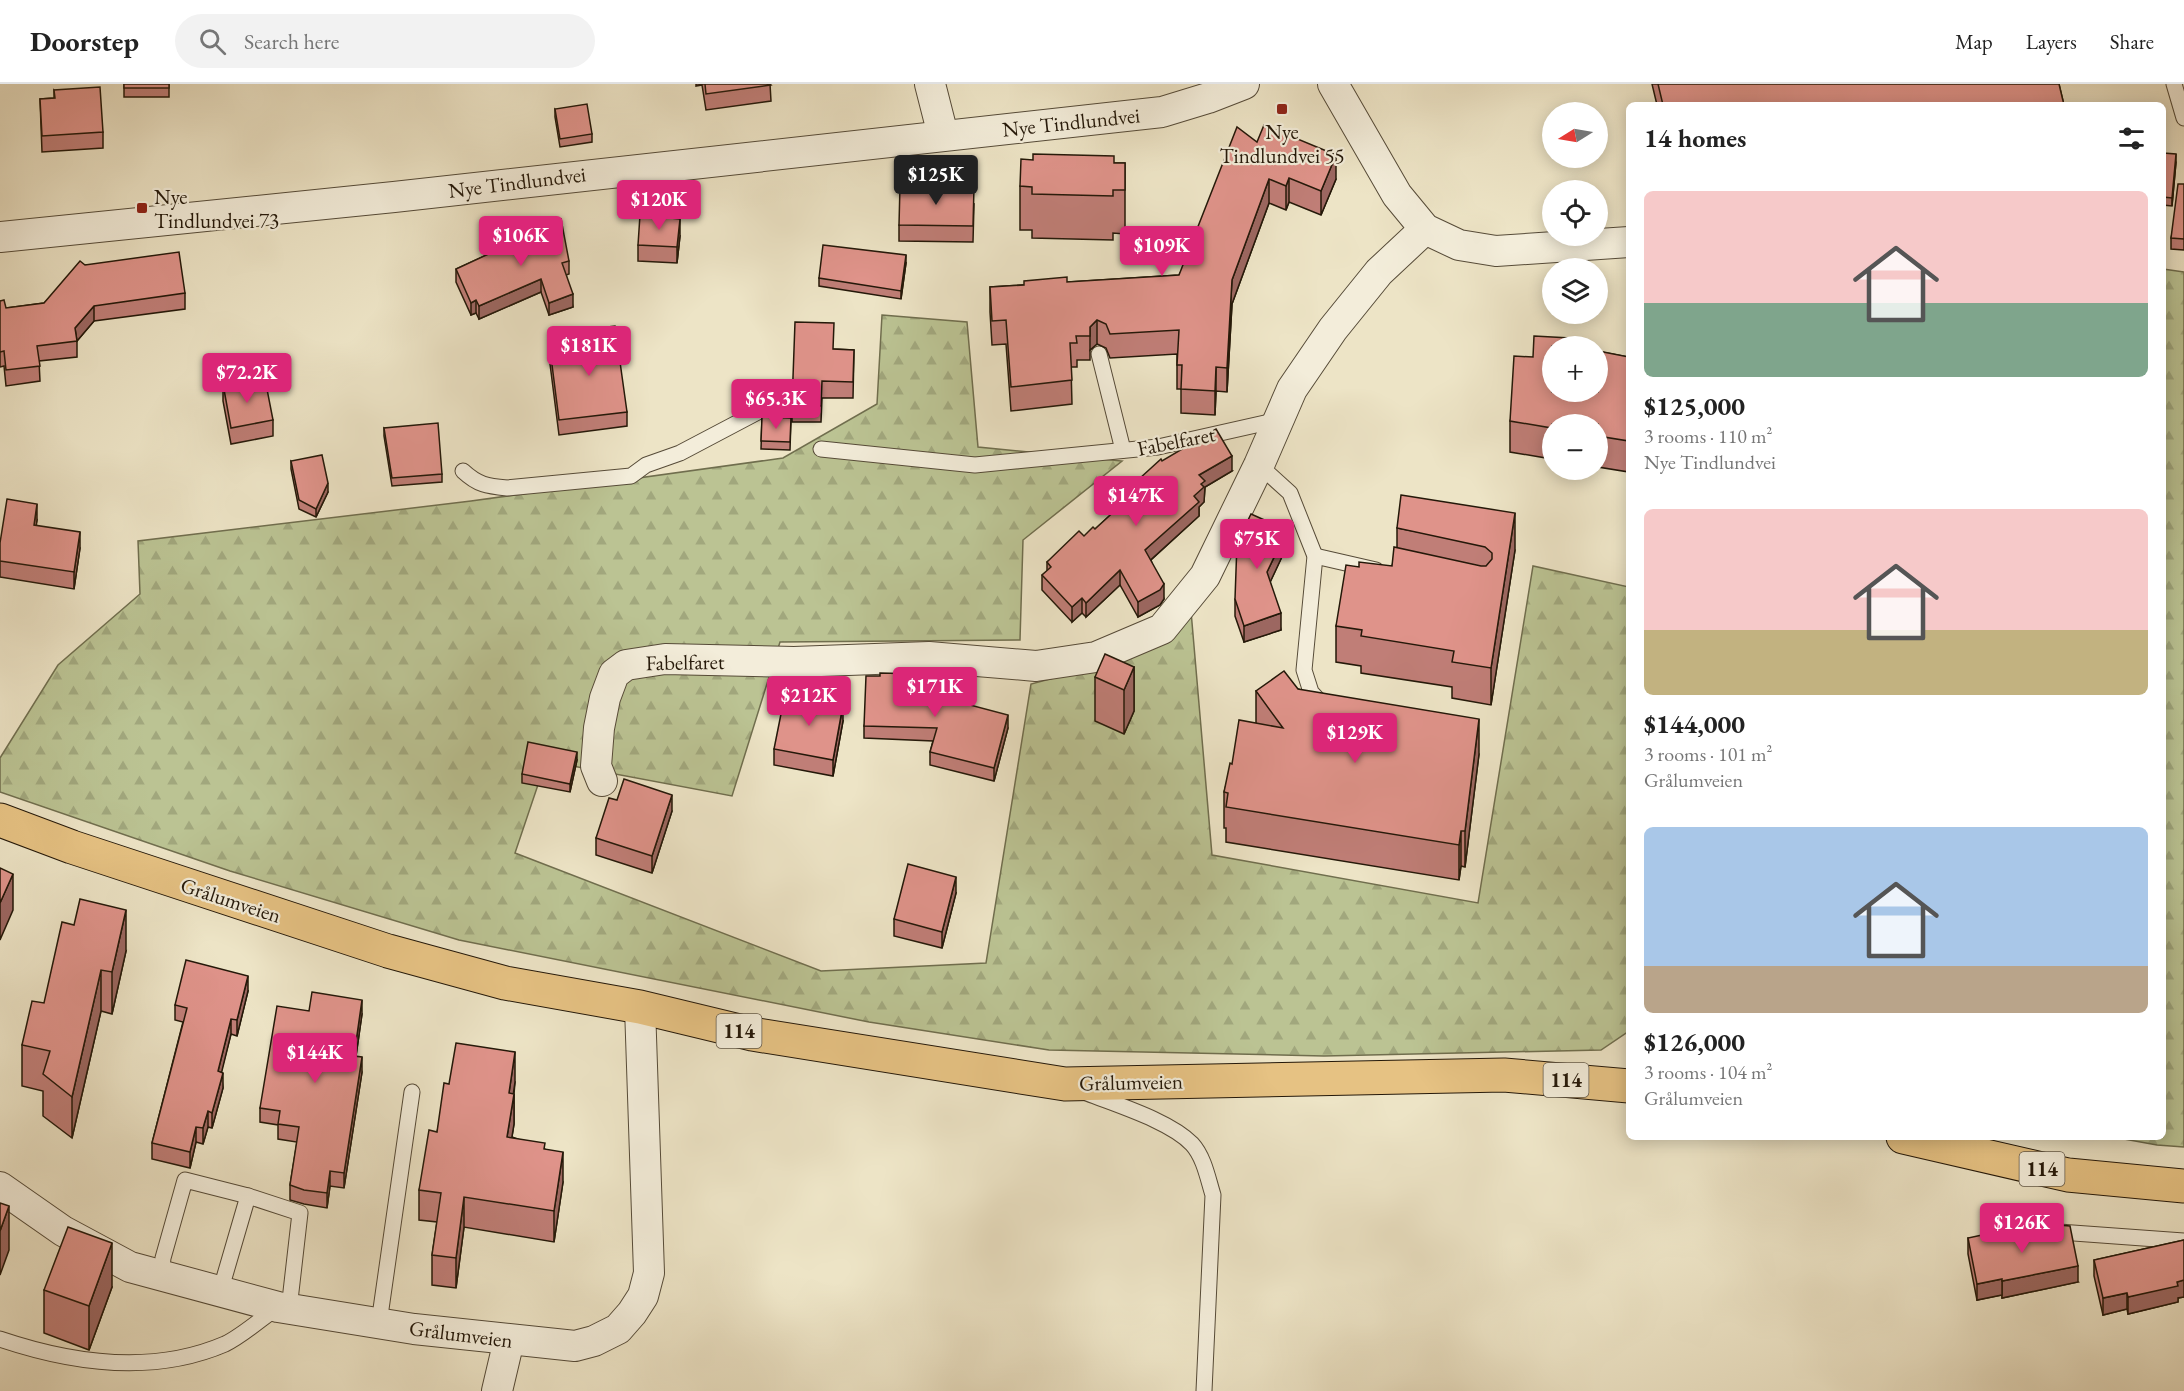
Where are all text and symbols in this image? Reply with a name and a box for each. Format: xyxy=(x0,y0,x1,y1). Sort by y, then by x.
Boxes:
search box xyxy=(175,14,595,68)
text: Doorstep xyxy=(30,23,139,59)
icon: search xyxy=(196,25,229,58)
text: Search here xyxy=(244,27,339,56)
text: Map xyxy=(1955,28,1993,55)
text: Layers xyxy=(2026,28,2077,55)
text: Share xyxy=(2110,28,2154,55)
street label: Nye Tindlundvei xyxy=(1001,101,1141,143)
marker: Nye Tindlundvei 55 xyxy=(1275,102,1289,116)
north arrow xyxy=(1542,102,1608,168)
map controls xyxy=(1542,102,1608,480)
place label: Nye Tindlundvei 55 xyxy=(1219,118,1345,169)
text: 14 homes xyxy=(1644,121,1746,155)
icon: filters xyxy=(2115,122,2148,155)
pin: $125K xyxy=(894,155,978,206)
street label: Nye Tindlundvei xyxy=(447,160,587,204)
text: $125K xyxy=(908,161,964,187)
pin: $120K xyxy=(617,180,701,231)
button: locate xyxy=(1542,180,1608,246)
place label: Nye Tindlundvei 73 xyxy=(154,183,279,234)
text: $120K xyxy=(631,186,687,212)
marker: Nye Tindlundvei 73 xyxy=(135,201,149,215)
pin: $106K xyxy=(479,216,563,267)
text: $106K xyxy=(493,222,549,248)
pin: $109K xyxy=(1120,226,1204,277)
icon: home xyxy=(1842,230,1950,338)
text: $109K xyxy=(1134,232,1190,258)
button: layers xyxy=(1542,258,1608,324)
pin: $181K xyxy=(547,326,631,377)
text: $181K xyxy=(561,332,617,358)
button: + xyxy=(1542,336,1608,402)
pin: $72.2K xyxy=(198,353,296,404)
text: $72.2K xyxy=(216,359,278,385)
pin: $65.3K xyxy=(727,379,825,430)
text: $65.3K xyxy=(745,385,807,411)
text: $125,000 xyxy=(1644,389,1745,423)
button: − xyxy=(1542,414,1608,480)
street label: Fabelfaret xyxy=(1135,420,1218,462)
text: 3 rooms · 110 m² xyxy=(1644,423,1772,449)
text: Nye Tindlundvei xyxy=(1644,449,1776,475)
pin: $147K xyxy=(1094,476,1178,527)
text: $147K xyxy=(1108,482,1164,508)
pin: $75K xyxy=(1221,519,1293,570)
text: $75K xyxy=(1234,525,1280,551)
icon: home xyxy=(1842,548,1950,656)
street label: Fabelfaret xyxy=(645,648,725,676)
pin: $171K xyxy=(893,667,977,718)
text: $171K xyxy=(907,673,963,699)
pin: $212K xyxy=(767,676,851,727)
text: $212K xyxy=(781,682,837,708)
text: $144,000 xyxy=(1644,707,1745,741)
pin: $129K xyxy=(1313,713,1397,764)
text: $129K xyxy=(1327,719,1383,745)
text: 3 rooms · 101 m² xyxy=(1644,741,1772,767)
text: Grålumveien xyxy=(1644,767,1743,793)
icon: home xyxy=(1842,866,1950,974)
street label: Grålumveien xyxy=(177,871,285,929)
road number: 114 xyxy=(716,1014,762,1048)
text: $126,000 xyxy=(1644,1025,1745,1059)
pin: $144K xyxy=(273,1033,357,1084)
text: $144K xyxy=(287,1039,343,1065)
text: 3 rooms · 104 m² xyxy=(1644,1059,1772,1085)
road number: 114 xyxy=(1544,1063,1588,1097)
street label: Grålumveien xyxy=(1079,1068,1183,1096)
text: Grålumveien xyxy=(1644,1085,1743,1111)
road number: 114 xyxy=(2020,1152,2064,1186)
pin: $126K xyxy=(1980,1203,2064,1254)
text: $126K xyxy=(1994,1209,2050,1235)
street label: Grålumveien xyxy=(408,1314,514,1354)

